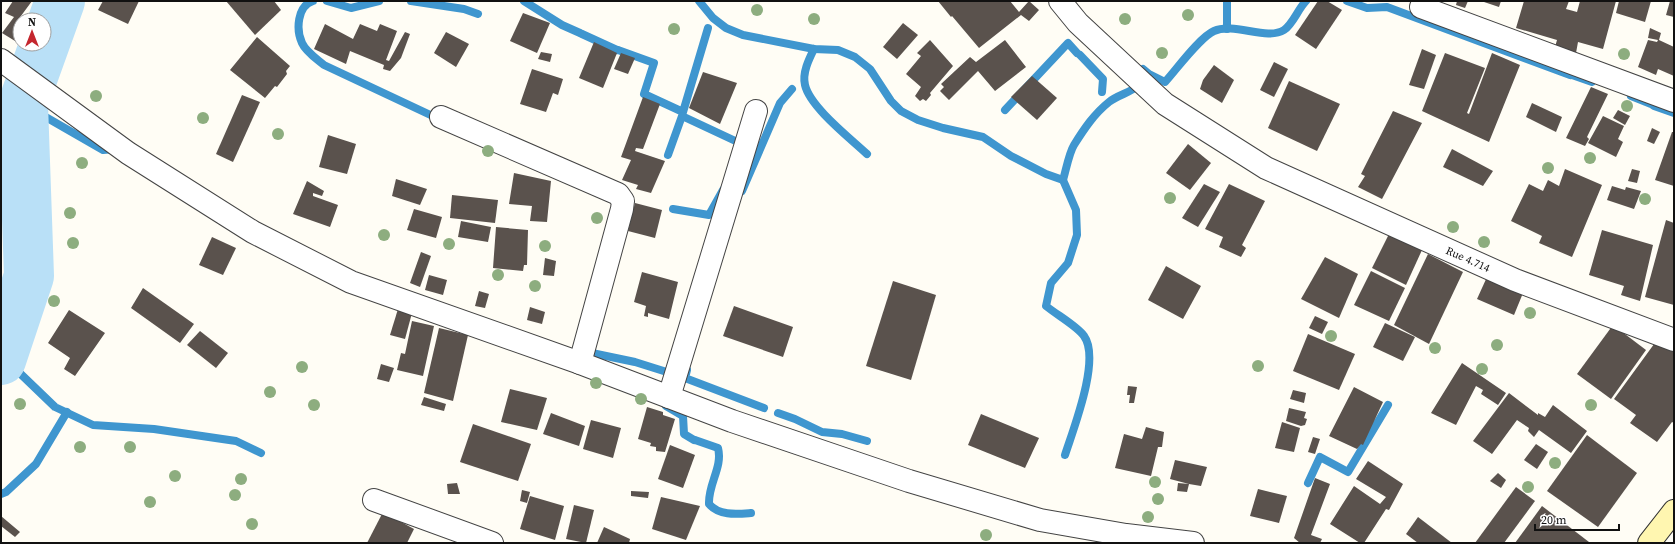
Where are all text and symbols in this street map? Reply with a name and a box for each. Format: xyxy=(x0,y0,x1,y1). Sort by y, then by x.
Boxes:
north arrow xyxy=(12,12,52,52)
text: N xyxy=(28,15,36,30)
street label: Rue 4.714 xyxy=(1443,243,1493,276)
scale bar xyxy=(1535,506,1619,532)
text: 20 m xyxy=(1541,512,1567,528)

